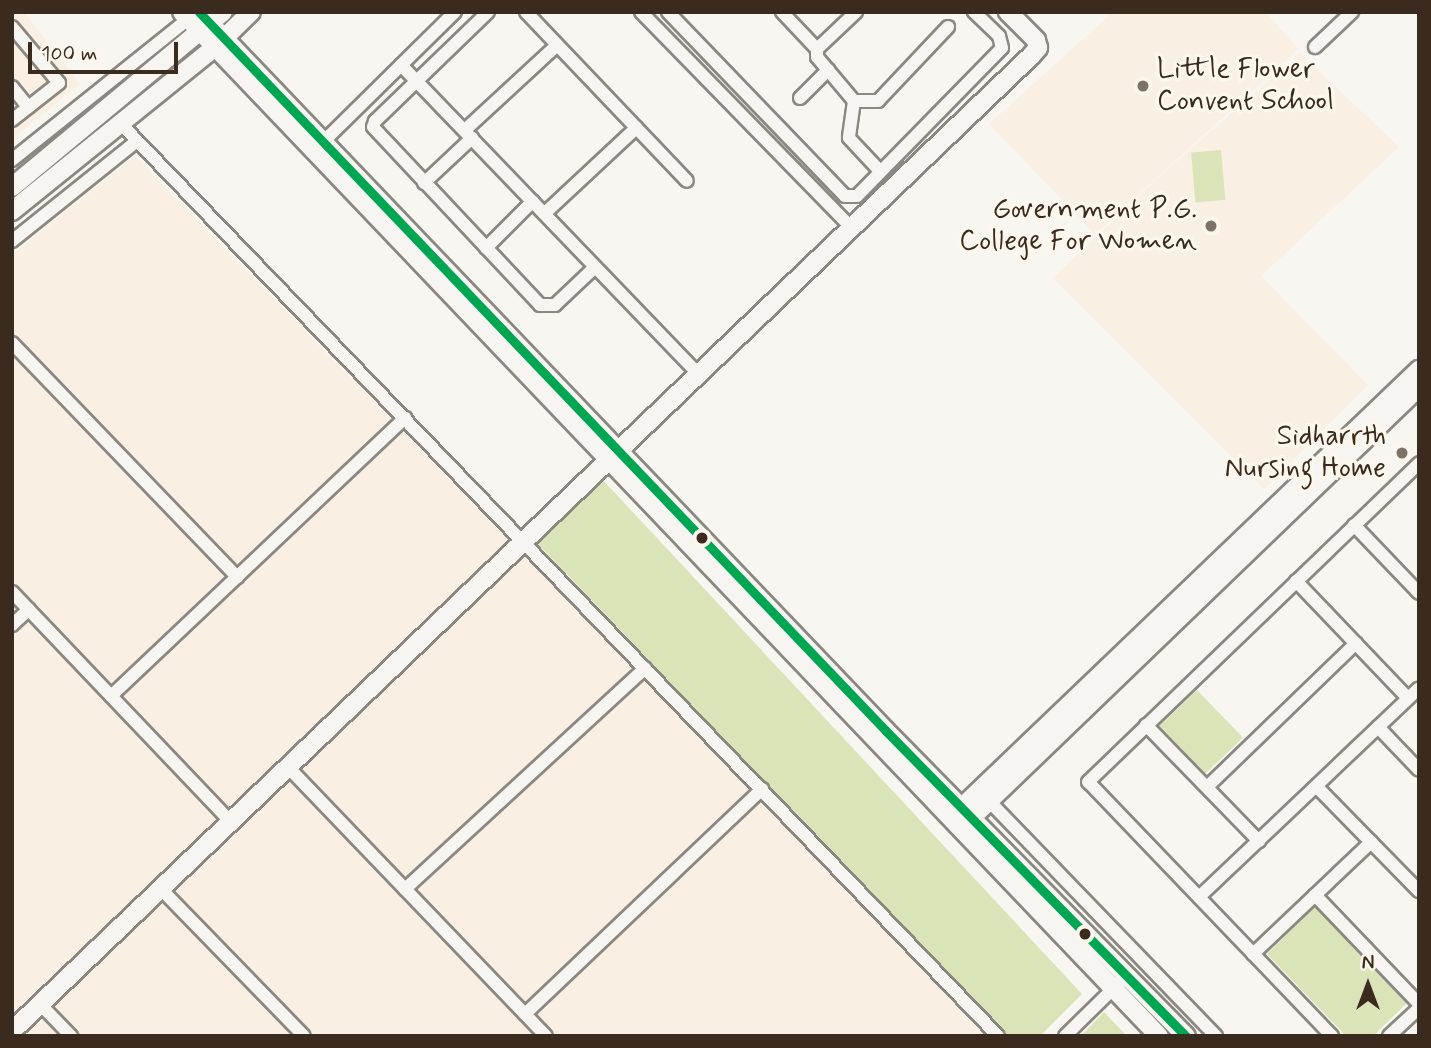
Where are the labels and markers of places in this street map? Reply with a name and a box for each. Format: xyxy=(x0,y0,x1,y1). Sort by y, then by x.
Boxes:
place label: Little Flower Convent School xyxy=(1157,53,1334,119)
marker: Little Flower Convent School xyxy=(1135,78,1151,94)
place label: Government P.G. College For Women xyxy=(962,193,1197,259)
marker: Government P.G. College For Women xyxy=(1203,218,1219,234)
place label: Sidharrth Nursing Home xyxy=(1220,420,1386,486)
marker: Sidharrth Nursing Home xyxy=(1392,443,1412,463)
unlabelled marker xyxy=(695,531,709,545)
unlabelled marker xyxy=(1078,927,1092,941)

